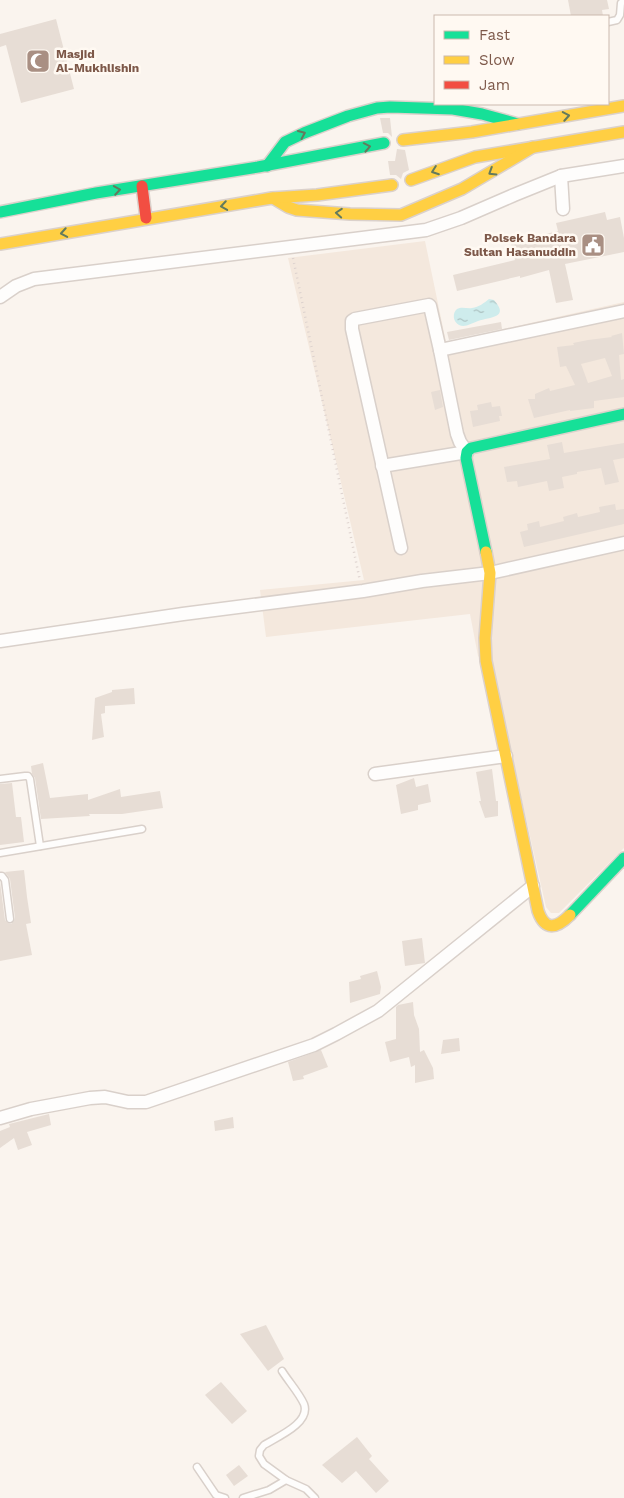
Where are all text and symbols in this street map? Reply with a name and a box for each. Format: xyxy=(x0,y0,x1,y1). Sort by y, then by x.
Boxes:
legend xyxy=(434,15,609,105)
text: Fast xyxy=(479,26,511,44)
place label: Masjid Al-Mukhlishin xyxy=(56,47,139,75)
mosque icon: Masjid Al-Mukhlishin xyxy=(25,48,51,74)
text: Slow xyxy=(479,51,515,69)
text: Jam xyxy=(479,76,510,94)
one-way arrow xyxy=(563,111,571,122)
one-way arrow xyxy=(297,129,306,140)
one-way arrow xyxy=(362,142,371,153)
one-way arrow xyxy=(432,165,440,175)
one-way arrow xyxy=(488,166,497,175)
one-way arrow xyxy=(112,185,121,195)
one-way arrow xyxy=(220,200,228,210)
one-way arrow xyxy=(335,208,343,219)
one-way arrow xyxy=(59,227,68,237)
place label: Polsek Bandara Sultan Hasanuddin xyxy=(464,231,576,259)
public building icon: Polsek Bandara Sultan Hasanuddin xyxy=(580,232,606,258)

